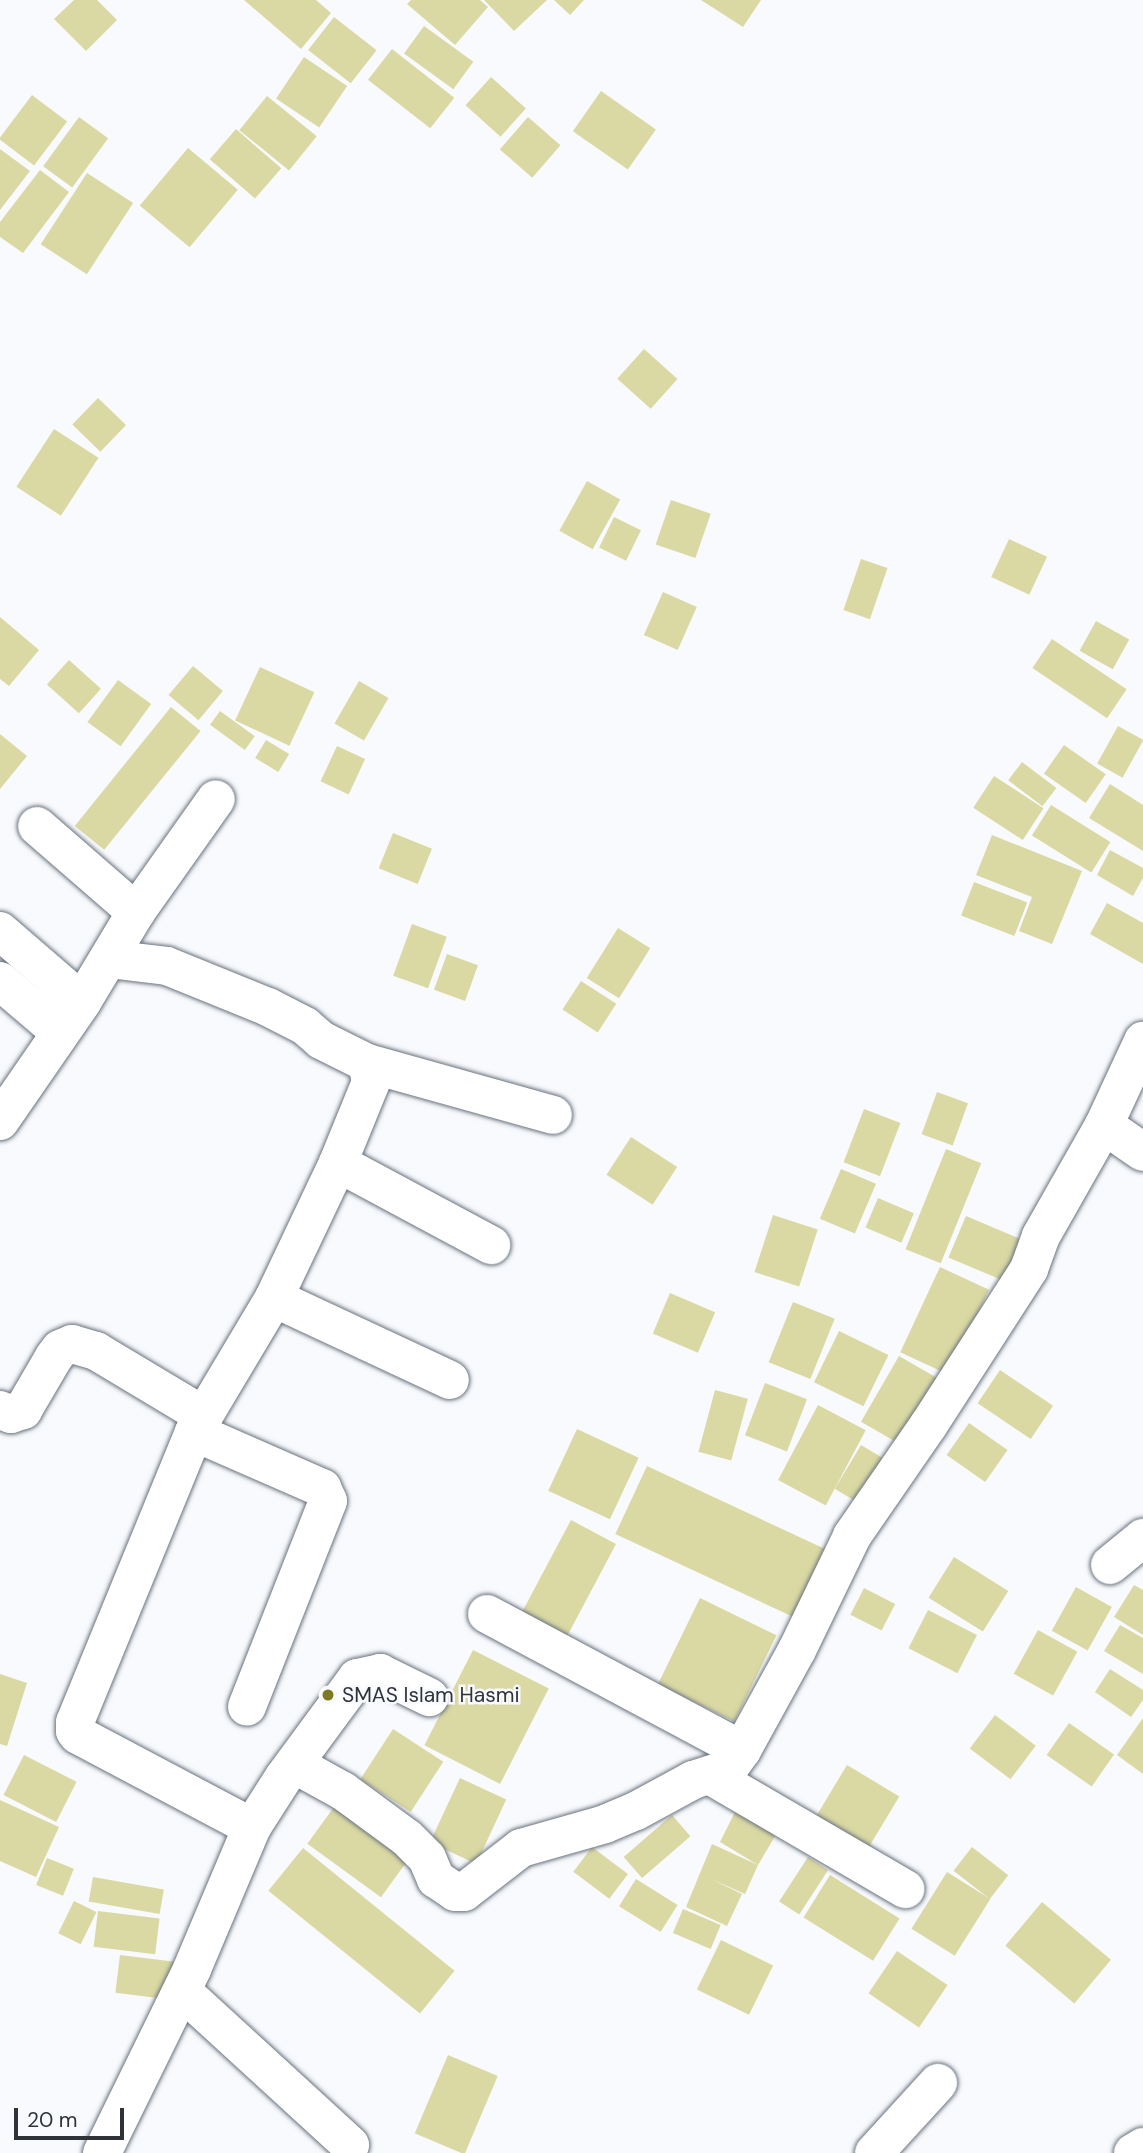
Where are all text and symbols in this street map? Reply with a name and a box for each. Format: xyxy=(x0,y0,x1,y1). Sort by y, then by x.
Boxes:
place label: SMAS Islam Hasmi xyxy=(342,1682,519,1708)
marker: SMAS Islam Hasmi xyxy=(320,1687,336,1703)
scale bar xyxy=(18,2094,128,2138)
text: 20 m xyxy=(27,2106,78,2134)

